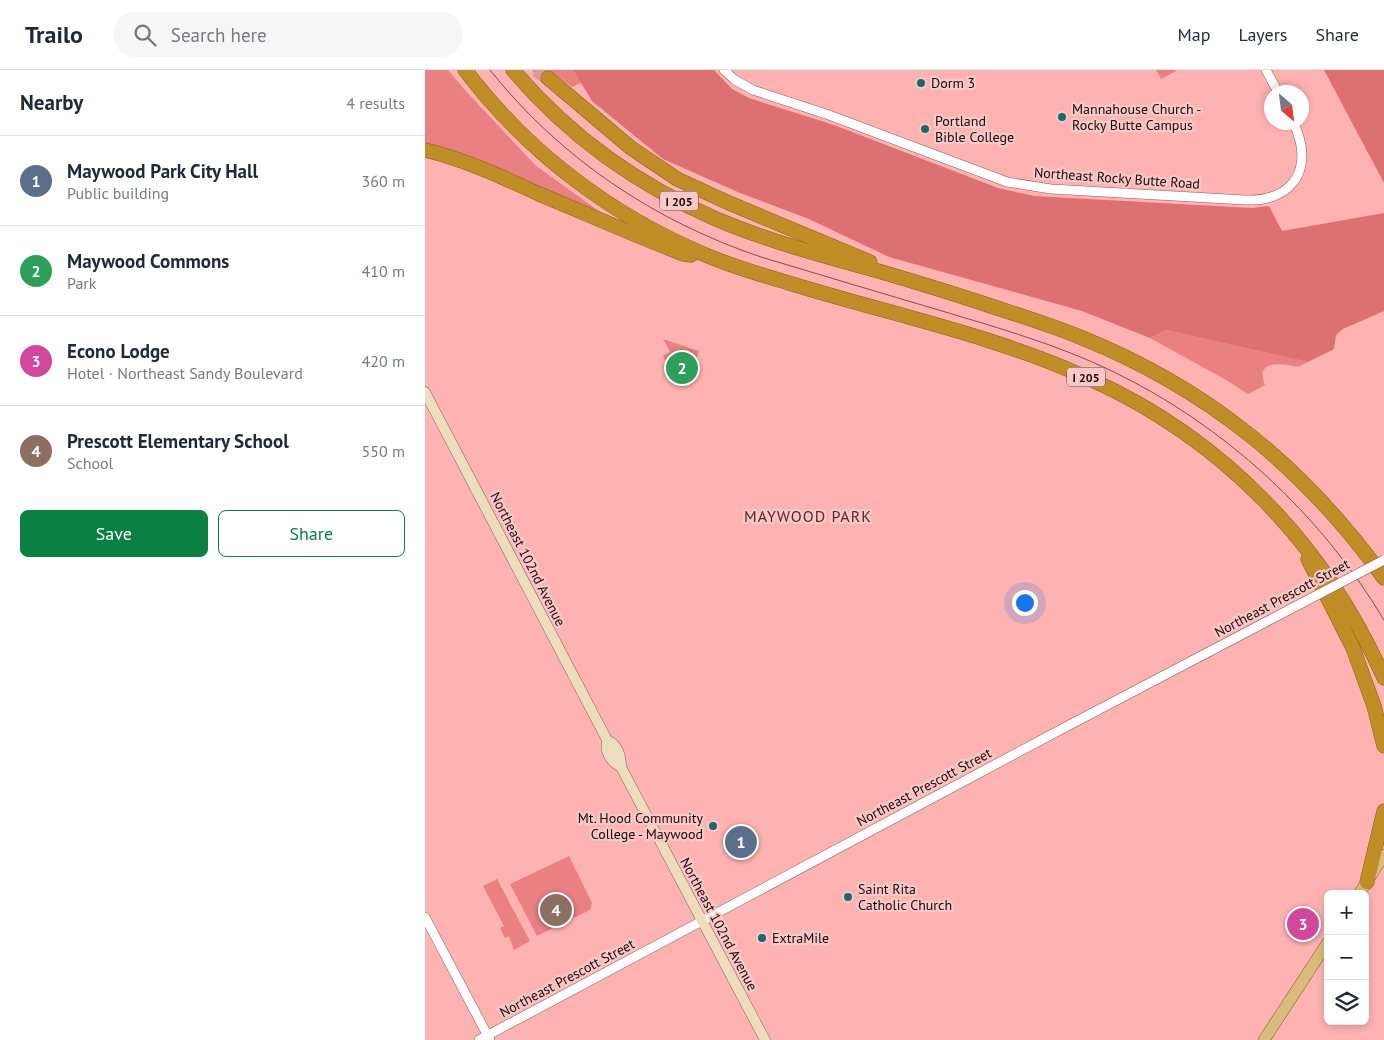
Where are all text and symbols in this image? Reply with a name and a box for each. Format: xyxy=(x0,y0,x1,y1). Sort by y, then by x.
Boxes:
search box xyxy=(113,12,463,57)
text: Trailo xyxy=(25,19,83,50)
icon: search xyxy=(131,21,159,49)
text: Search here xyxy=(171,23,267,47)
text: Map xyxy=(1178,23,1210,46)
text: Layers xyxy=(1238,23,1287,46)
text: Share xyxy=(1315,23,1359,46)
place label: Dorm 3 xyxy=(931,74,975,92)
marker: Dorm 3 xyxy=(915,77,927,89)
north arrow xyxy=(1264,85,1309,130)
text: Nearby xyxy=(20,89,83,116)
text: 4 results xyxy=(346,93,405,113)
place label: Mannahouse Church - Rocky Butte Campus xyxy=(1072,100,1201,134)
marker: Mannahouse Church - Rocky Butte Campus xyxy=(1056,111,1068,123)
place label: Portland Bible College xyxy=(935,112,1014,146)
marker: Portland Bible College xyxy=(919,123,931,135)
text: Maywood Park City Hall xyxy=(67,159,258,183)
street label: Northeast Rocky Butte Road xyxy=(1033,163,1201,193)
text: 1 xyxy=(31,171,41,191)
text: 360 m xyxy=(362,171,405,191)
text: Public building xyxy=(67,183,169,203)
road number: I 205 xyxy=(660,192,698,210)
text: Maywood Commons xyxy=(67,249,229,273)
text: 2 xyxy=(31,261,41,281)
text: 410 m xyxy=(362,261,405,281)
text: Park xyxy=(67,273,96,293)
text: Econo Lodge xyxy=(67,339,170,363)
pin: 2 xyxy=(666,349,698,387)
text: 3 xyxy=(31,351,41,371)
text: 420 m xyxy=(362,351,405,371)
text: Hotel · Northeast Sandy Boulevard xyxy=(67,363,303,383)
road number: I 205 xyxy=(1067,368,1105,386)
text: Prescott Elementary School xyxy=(67,429,289,453)
text: 4 xyxy=(31,441,41,461)
text: 550 m xyxy=(362,441,405,461)
text: School xyxy=(67,453,113,473)
street label: Northeast 102nd Avenue xyxy=(486,489,570,629)
district label: MAYWOOD PARK xyxy=(744,506,872,526)
button: Save xyxy=(20,510,208,557)
button: Share xyxy=(218,510,405,557)
street label: Northeast Prescott Street xyxy=(1211,555,1353,641)
your location xyxy=(1012,590,1038,616)
street label: Northeast Prescott Street xyxy=(853,744,995,830)
place label: Mt. Hood Community College - Maywood xyxy=(578,809,703,843)
marker: Mt. Hood Community College - Maywood xyxy=(707,820,719,832)
pin: 1 xyxy=(725,823,757,861)
street label: Northeast 102nd Avenue xyxy=(676,854,762,994)
place label: Saint Rita Catholic Church xyxy=(858,880,952,914)
map controls xyxy=(1324,890,1369,1025)
button: + xyxy=(1324,890,1369,935)
pin: 4 xyxy=(540,891,572,929)
marker: Saint Rita Catholic Church xyxy=(842,891,854,903)
pin: 3 xyxy=(1287,905,1319,943)
place label: ExtraMile xyxy=(772,929,829,947)
marker: ExtraMile xyxy=(756,932,768,944)
street label: Northeast Prescott Street xyxy=(496,935,638,1021)
button: − xyxy=(1324,935,1369,980)
button: layers xyxy=(1324,980,1369,1025)

